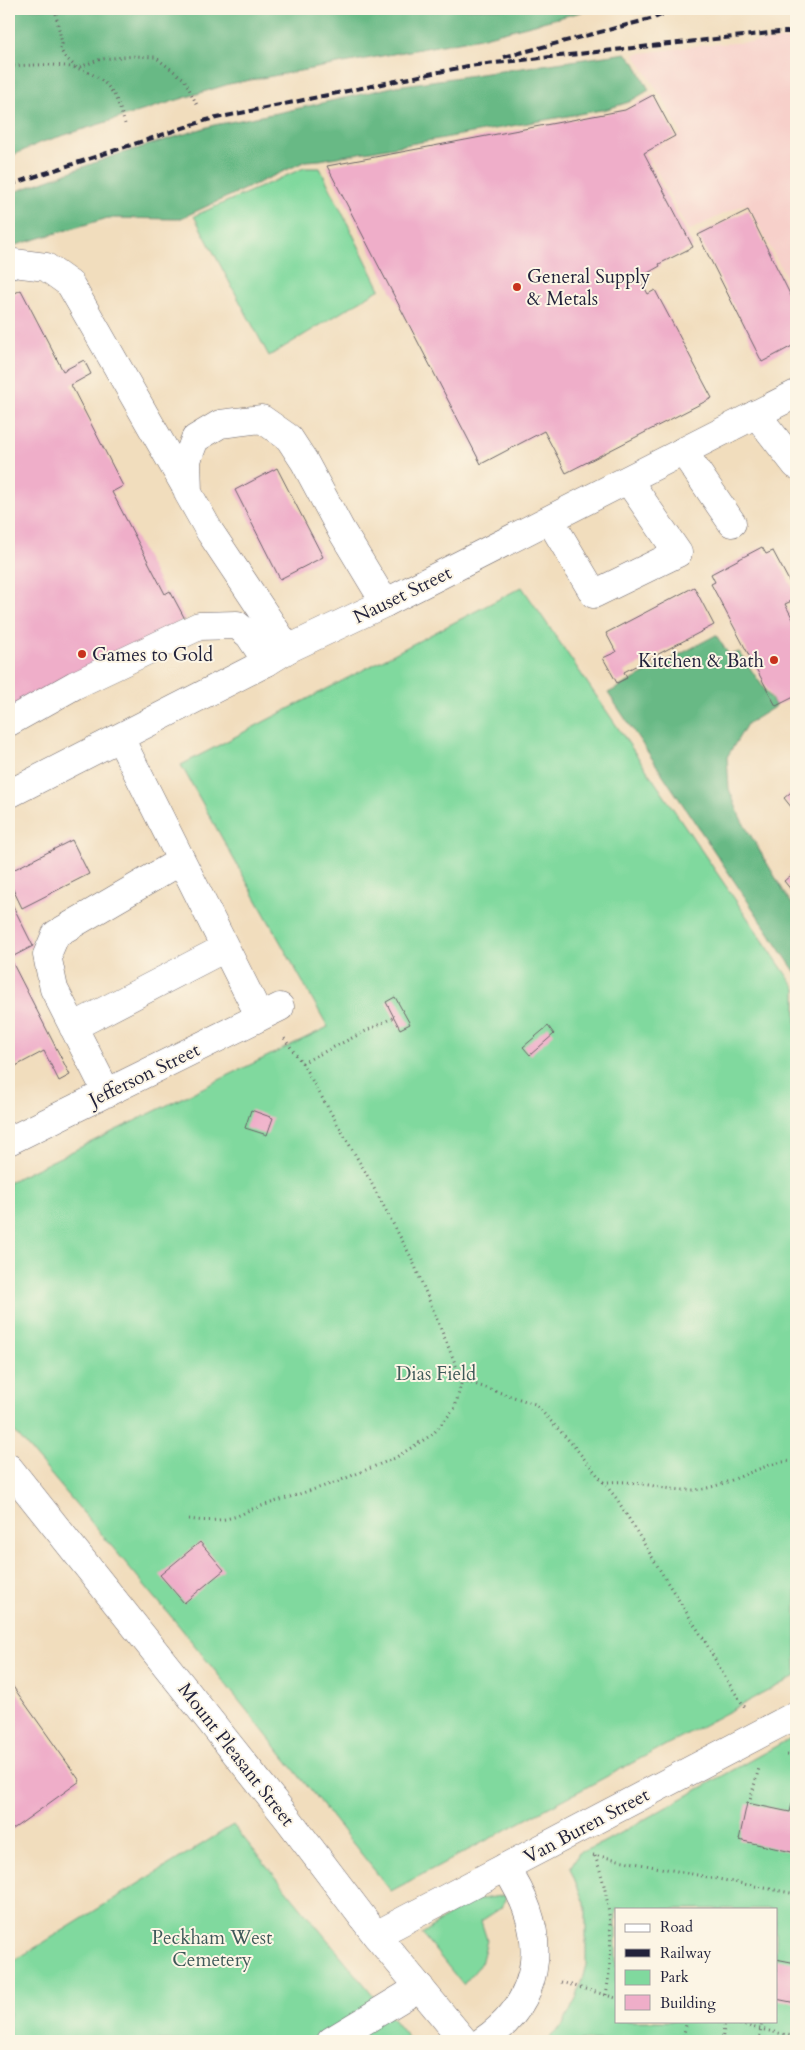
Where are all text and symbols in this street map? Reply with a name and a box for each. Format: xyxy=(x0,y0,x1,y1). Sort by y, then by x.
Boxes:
place label: General Supply & Metals xyxy=(527,264,650,312)
marker: General Supply & Metals xyxy=(511,281,523,293)
street label: Nauset Street xyxy=(349,560,456,630)
place label: Games to Gold xyxy=(92,642,213,668)
marker: Games to Gold xyxy=(76,648,88,660)
place label: Kitchen & Bath xyxy=(638,648,765,674)
marker: Kitchen & Bath xyxy=(768,654,780,666)
street label: Jefferson Street xyxy=(82,1037,204,1114)
park label: Dias Field xyxy=(396,1361,476,1387)
street label: Mount Pleasant Street xyxy=(172,1677,301,1832)
street label: Van Buren Street xyxy=(519,1782,654,1870)
legend xyxy=(615,1908,778,2022)
text: Road xyxy=(660,1917,693,1937)
park label: Peckham West Cemetery xyxy=(152,1925,272,1973)
text: Railway xyxy=(660,1943,711,1963)
text: Park xyxy=(660,1967,689,1987)
text: Building xyxy=(660,1993,716,2013)

